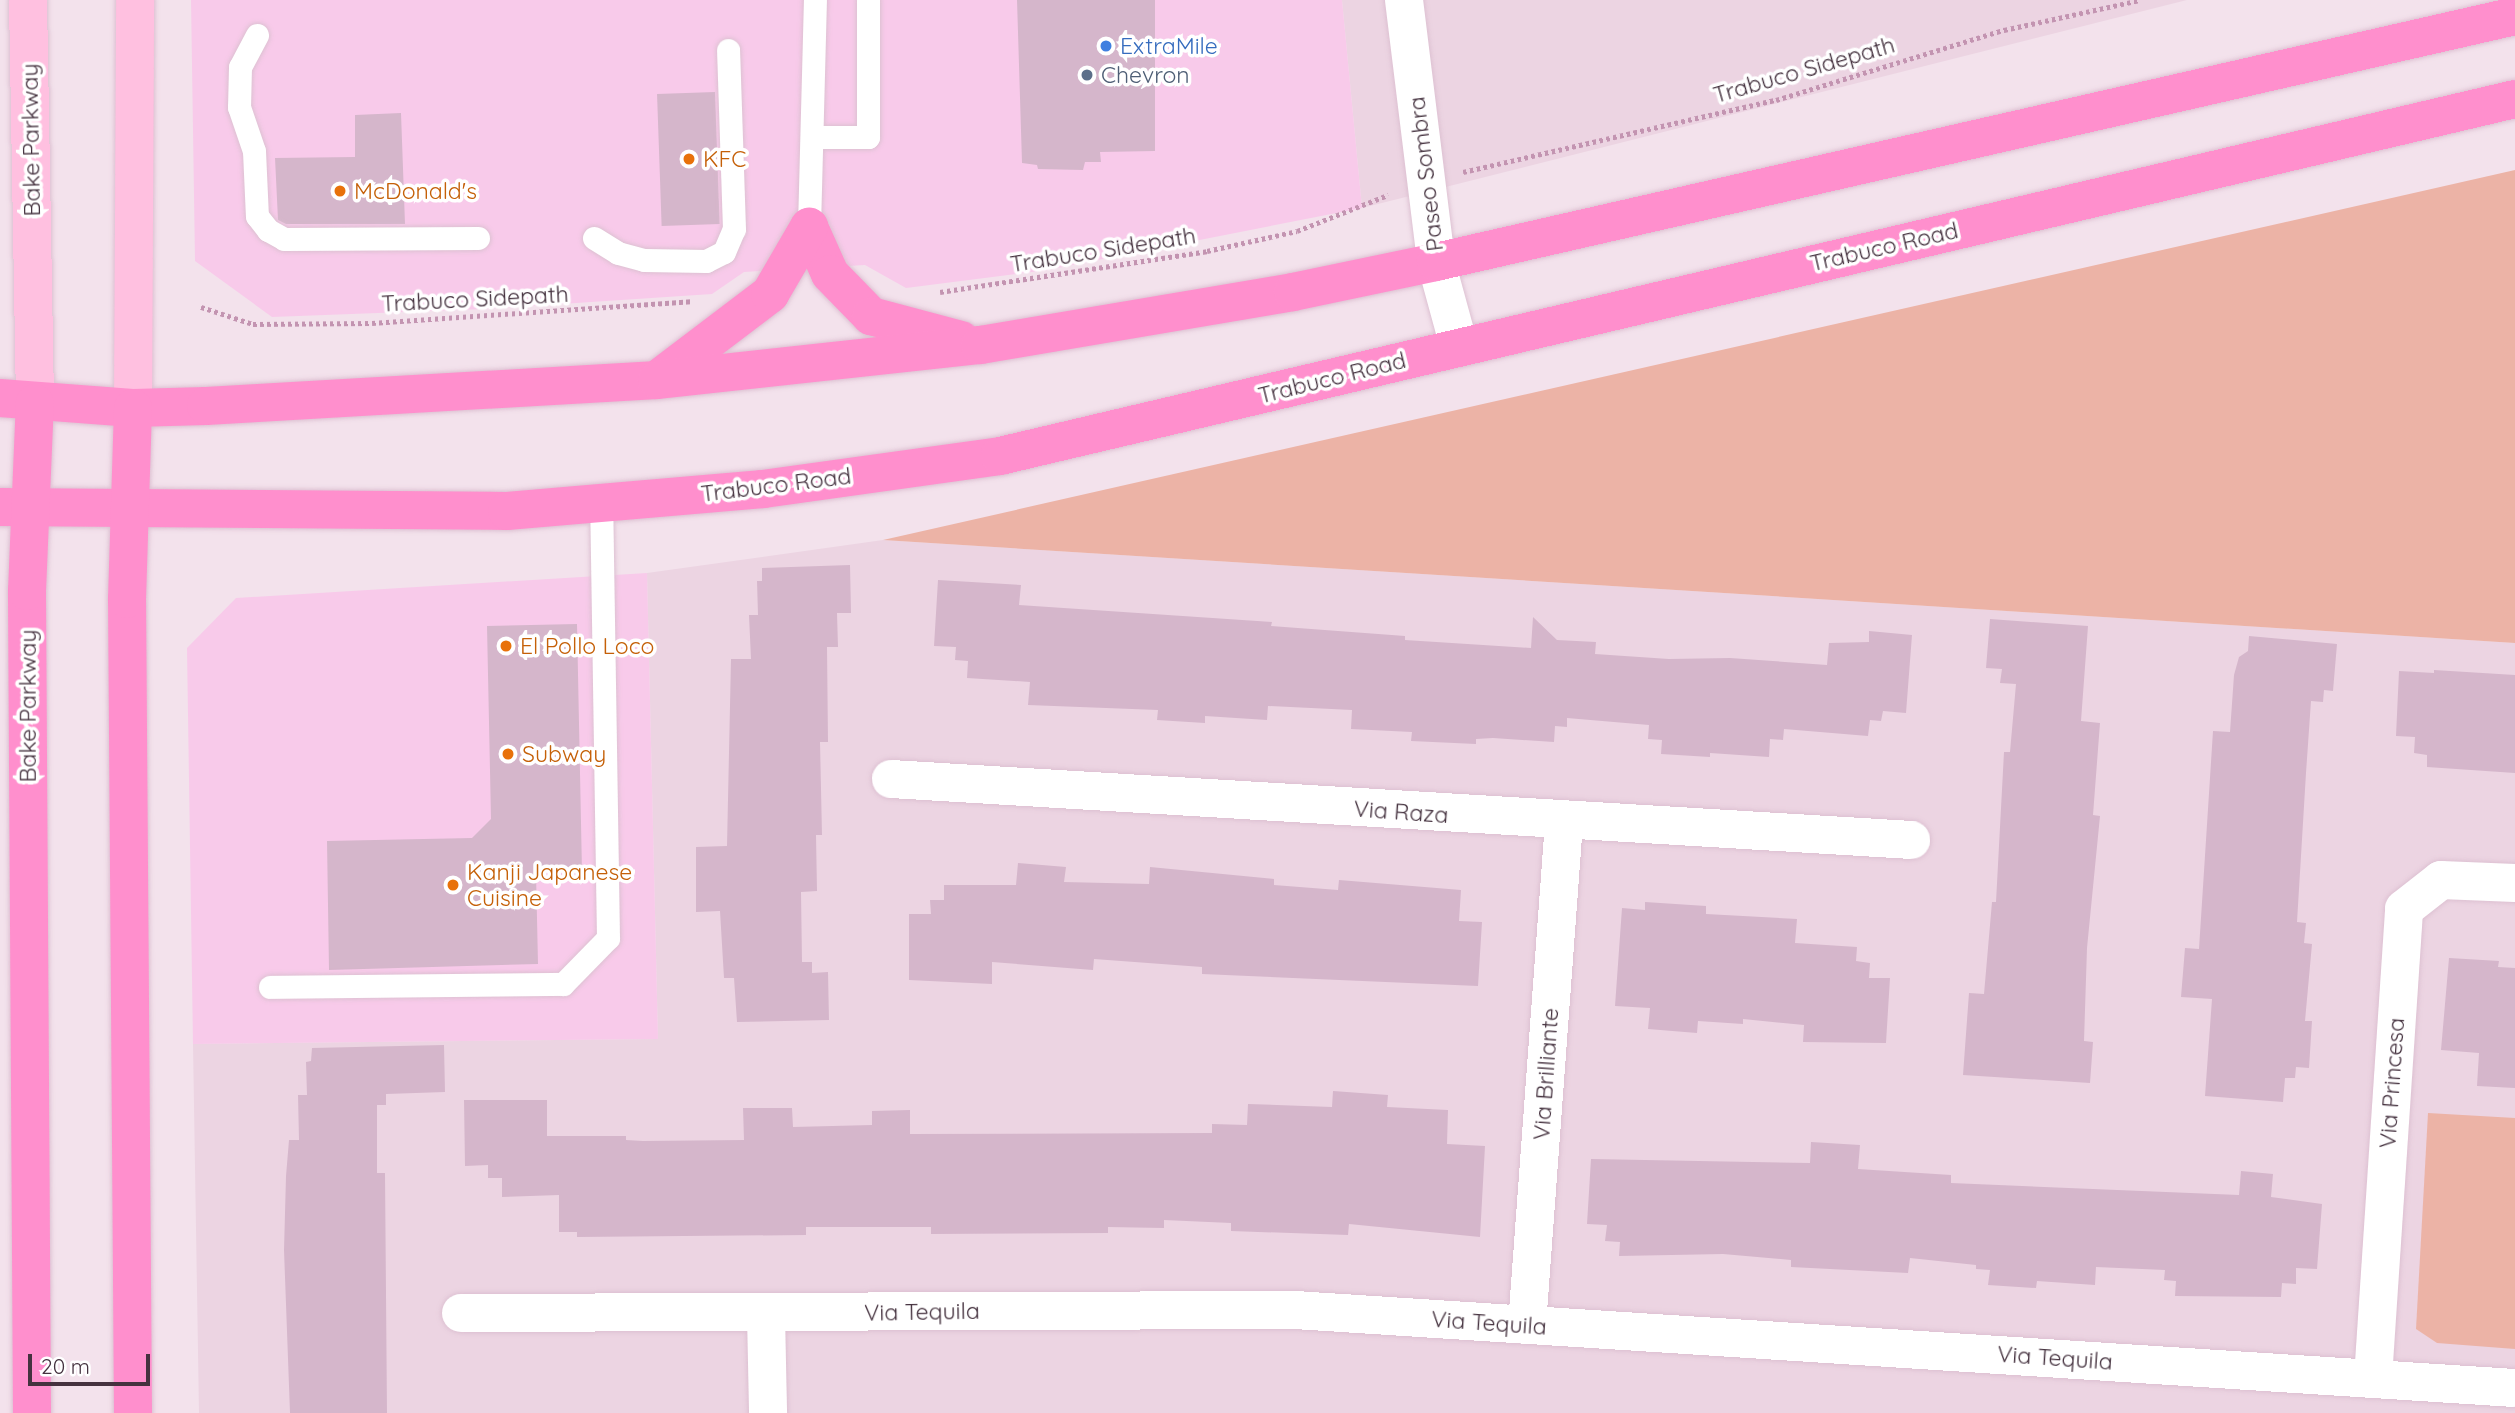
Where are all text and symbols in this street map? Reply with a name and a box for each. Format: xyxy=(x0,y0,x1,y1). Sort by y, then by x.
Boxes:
street label: Trabuco Sidepath xyxy=(1710,31,1898,109)
place label: ExtraMile xyxy=(1120,32,1218,60)
marker: ExtraMile xyxy=(1098,38,1114,54)
place label: Chevron xyxy=(1101,61,1190,89)
street label: Bake Parkway xyxy=(16,63,46,217)
marker: Chevron xyxy=(1079,67,1095,83)
street label: Paseo Sombra xyxy=(1403,95,1449,253)
place label: KFC xyxy=(703,145,746,173)
marker: KFC xyxy=(681,151,697,167)
place label: McDonald's xyxy=(354,177,477,205)
marker: McDonald's xyxy=(332,183,348,199)
street label: Trabuco Road xyxy=(1807,217,1961,277)
street label: Trabuco Sidepath xyxy=(1008,222,1198,278)
street label: Trabuco Sidepath xyxy=(381,280,569,318)
street label: Trabuco Road xyxy=(1255,346,1409,410)
street label: Trabuco Road xyxy=(699,462,853,508)
street label: Bake Parkway xyxy=(14,629,42,783)
place label: El Pollo Loco xyxy=(520,632,654,660)
marker: El Pollo Loco xyxy=(498,638,514,654)
place label: Subway xyxy=(522,740,606,768)
marker: Subway xyxy=(500,746,516,762)
street label: Via Raza xyxy=(1353,795,1449,829)
place label: Kanji Japanese Cuisine xyxy=(467,858,632,912)
marker: Kanji Japanese Cuisine xyxy=(445,877,461,893)
street label: Via Brilliante xyxy=(1528,1007,1564,1141)
street label: Via Princesa xyxy=(2374,1017,2410,1149)
street label: Via Tequila xyxy=(864,1297,980,1327)
street label: Via Tequila xyxy=(1430,1305,1548,1341)
scale bar xyxy=(32,1340,154,1384)
street label: Via Tequila xyxy=(1996,1340,2114,1376)
text: 20 m xyxy=(41,1353,90,1379)

